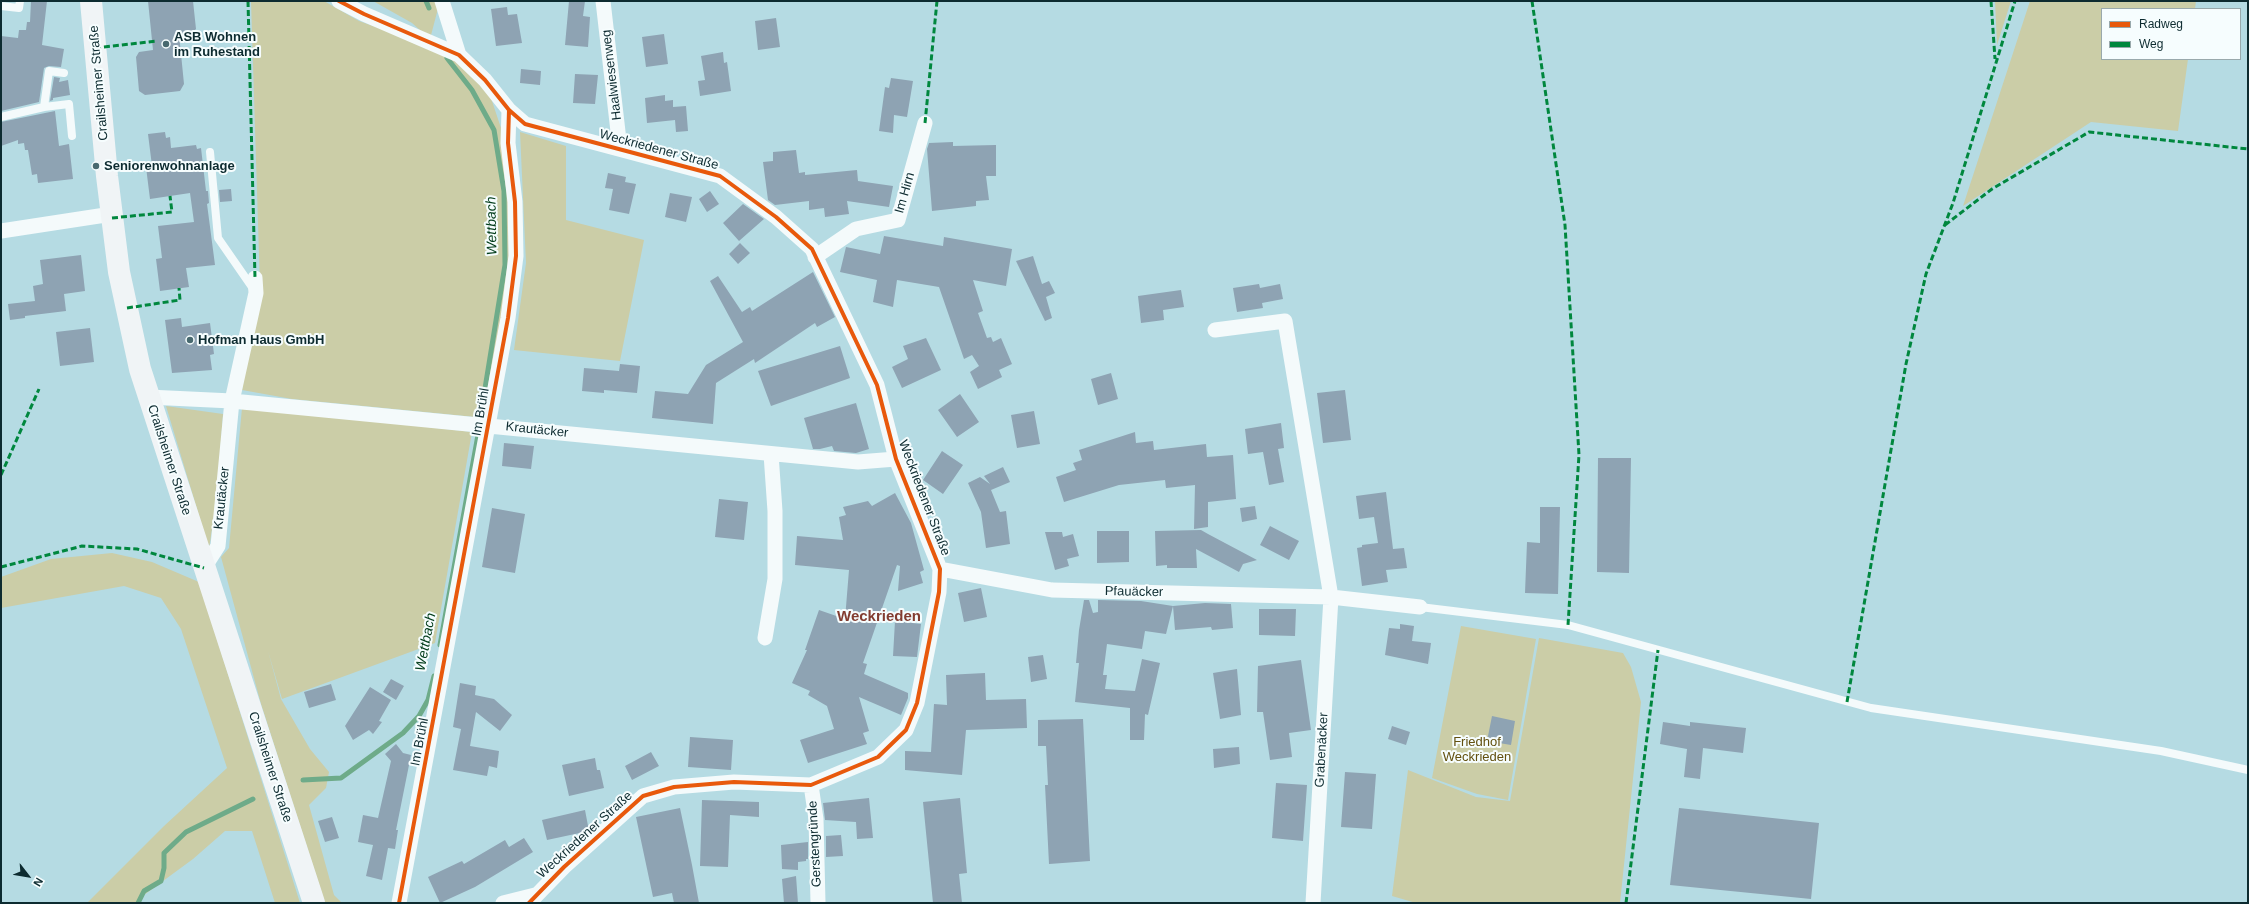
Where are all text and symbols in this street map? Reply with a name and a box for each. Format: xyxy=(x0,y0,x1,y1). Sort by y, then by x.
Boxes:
legend xyxy=(2101,8,2241,60)
text: Radweg xyxy=(2139,17,2183,31)
street label: Crailsheimer Straße xyxy=(86,25,112,141)
place label: ASB Wohnen im Ruhestand xyxy=(174,29,260,60)
street label: Haalwiesenweg xyxy=(599,29,625,121)
text: Weg xyxy=(2139,37,2163,51)
marker: ASB Wohnen im Ruhestand xyxy=(161,39,171,49)
street label: Weckriedener Straße xyxy=(598,127,720,173)
place label: Seniorenwohnanlage xyxy=(104,158,235,174)
marker: Seniorenwohnanlage xyxy=(91,161,101,171)
street label: Im Hirn xyxy=(892,171,918,215)
water label: Wettbach xyxy=(483,196,501,256)
place label: Hofman Haus GmbH xyxy=(198,332,324,348)
marker: Hofman Haus GmbH xyxy=(185,335,195,345)
street label: Im Brühl xyxy=(469,387,493,437)
street label: Crailsheimer Straße xyxy=(144,403,194,517)
street label: Krautäcker xyxy=(505,419,569,441)
street label: Weckriedener Straße xyxy=(895,438,953,558)
street label: Krautäcker xyxy=(211,466,233,530)
street label: Pfauäcker xyxy=(1105,584,1163,600)
district label: Weckrieden xyxy=(837,608,921,626)
water label: Wettbach xyxy=(412,611,440,673)
street label: Crailsheimer Straße xyxy=(245,710,295,824)
street label: Grabenäcker xyxy=(1312,712,1332,788)
street label: Im Brühl xyxy=(408,717,432,767)
park label: Friedhof Weckrieden xyxy=(1443,734,1511,765)
street label: Weckriedener Straße xyxy=(534,788,636,882)
street label: Gerstengründe xyxy=(805,800,825,888)
north arrow xyxy=(8,856,48,896)
text: N xyxy=(31,876,45,889)

